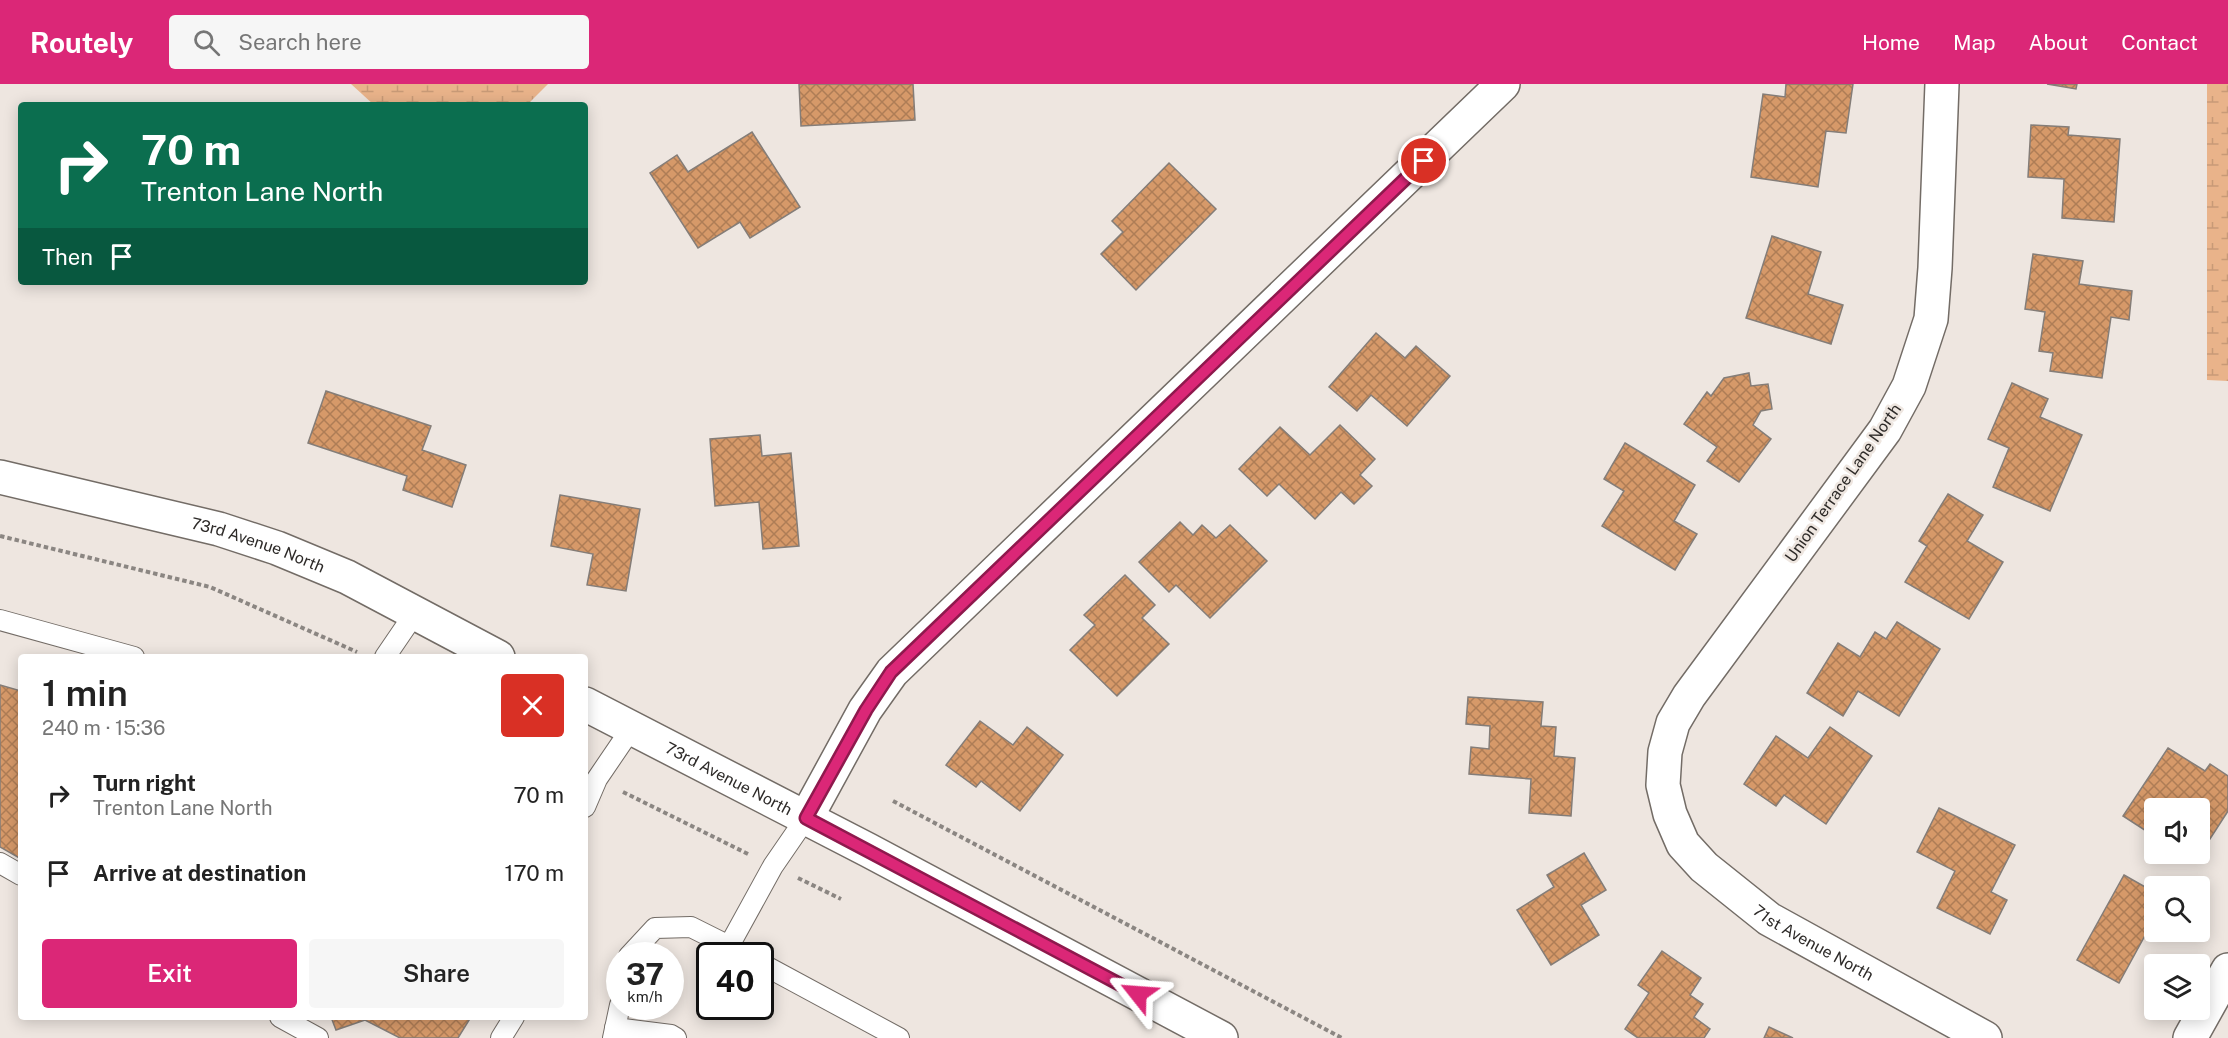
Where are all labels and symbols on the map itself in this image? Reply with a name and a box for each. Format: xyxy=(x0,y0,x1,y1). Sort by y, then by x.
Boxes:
pin xyxy=(1398,135,1449,186)
street label: Union Terrace Lane North xyxy=(1781,400,1905,566)
street label: 73rd Avenue North xyxy=(189,513,328,576)
street label: 73rd Avenue North xyxy=(662,738,796,819)
street label: 71st Avenue North xyxy=(1749,901,1877,984)
speed limit sign: 40 xyxy=(696,942,774,1020)
position arrow xyxy=(1106,962,1170,1026)

